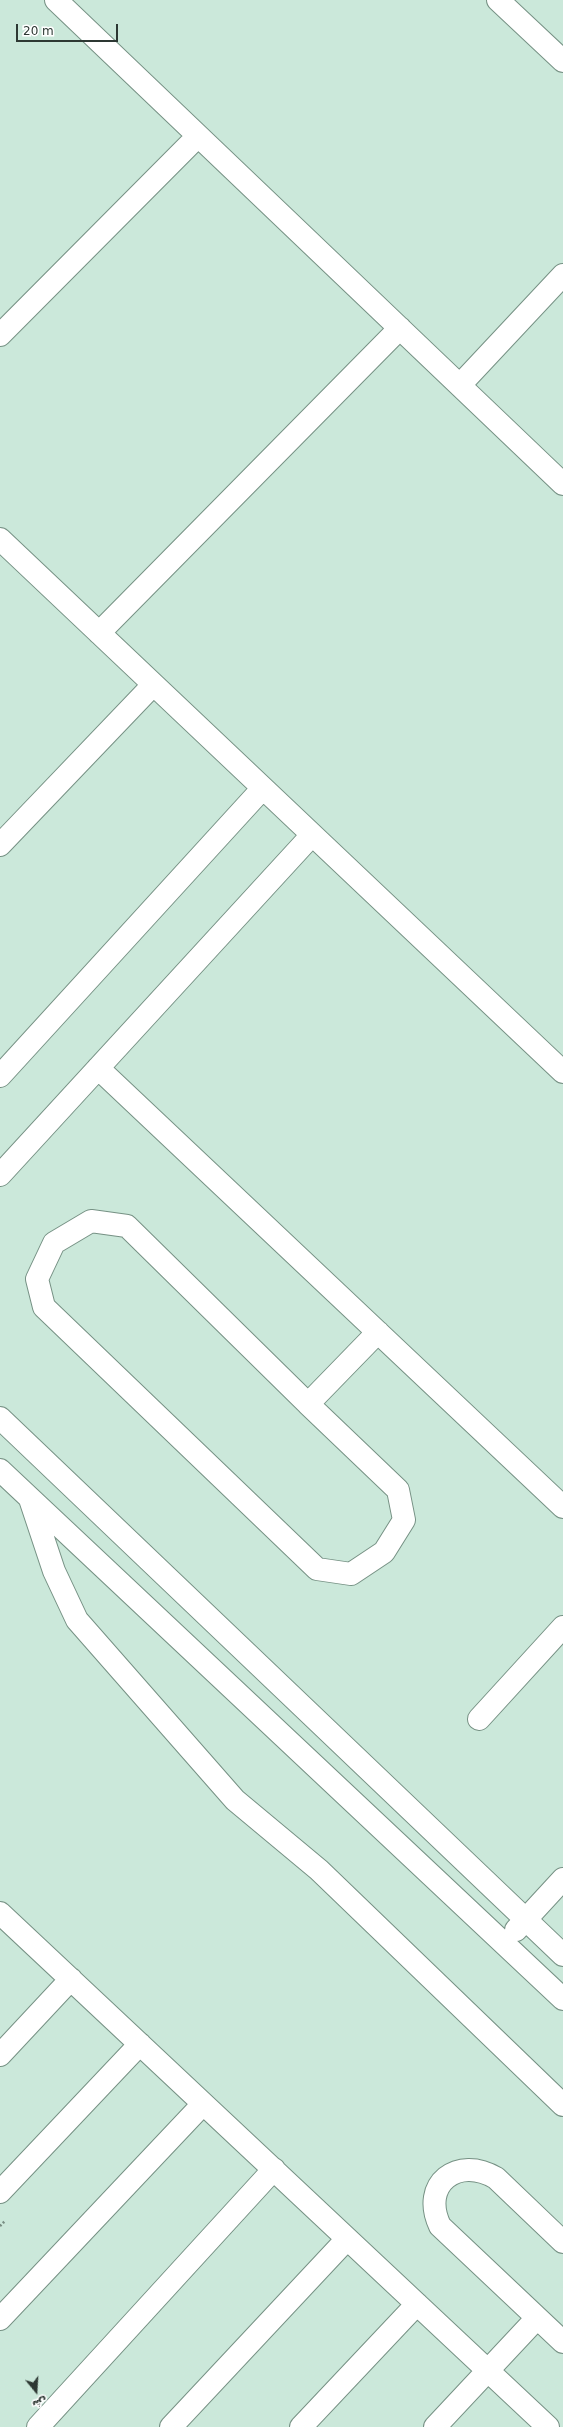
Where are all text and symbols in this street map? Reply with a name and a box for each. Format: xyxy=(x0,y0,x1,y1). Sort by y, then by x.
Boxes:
scale bar xyxy=(18,16,120,42)
text: 20 m xyxy=(23,24,54,38)
north arrow xyxy=(16,2371,56,2411)
text: ش xyxy=(31,2394,49,2411)

